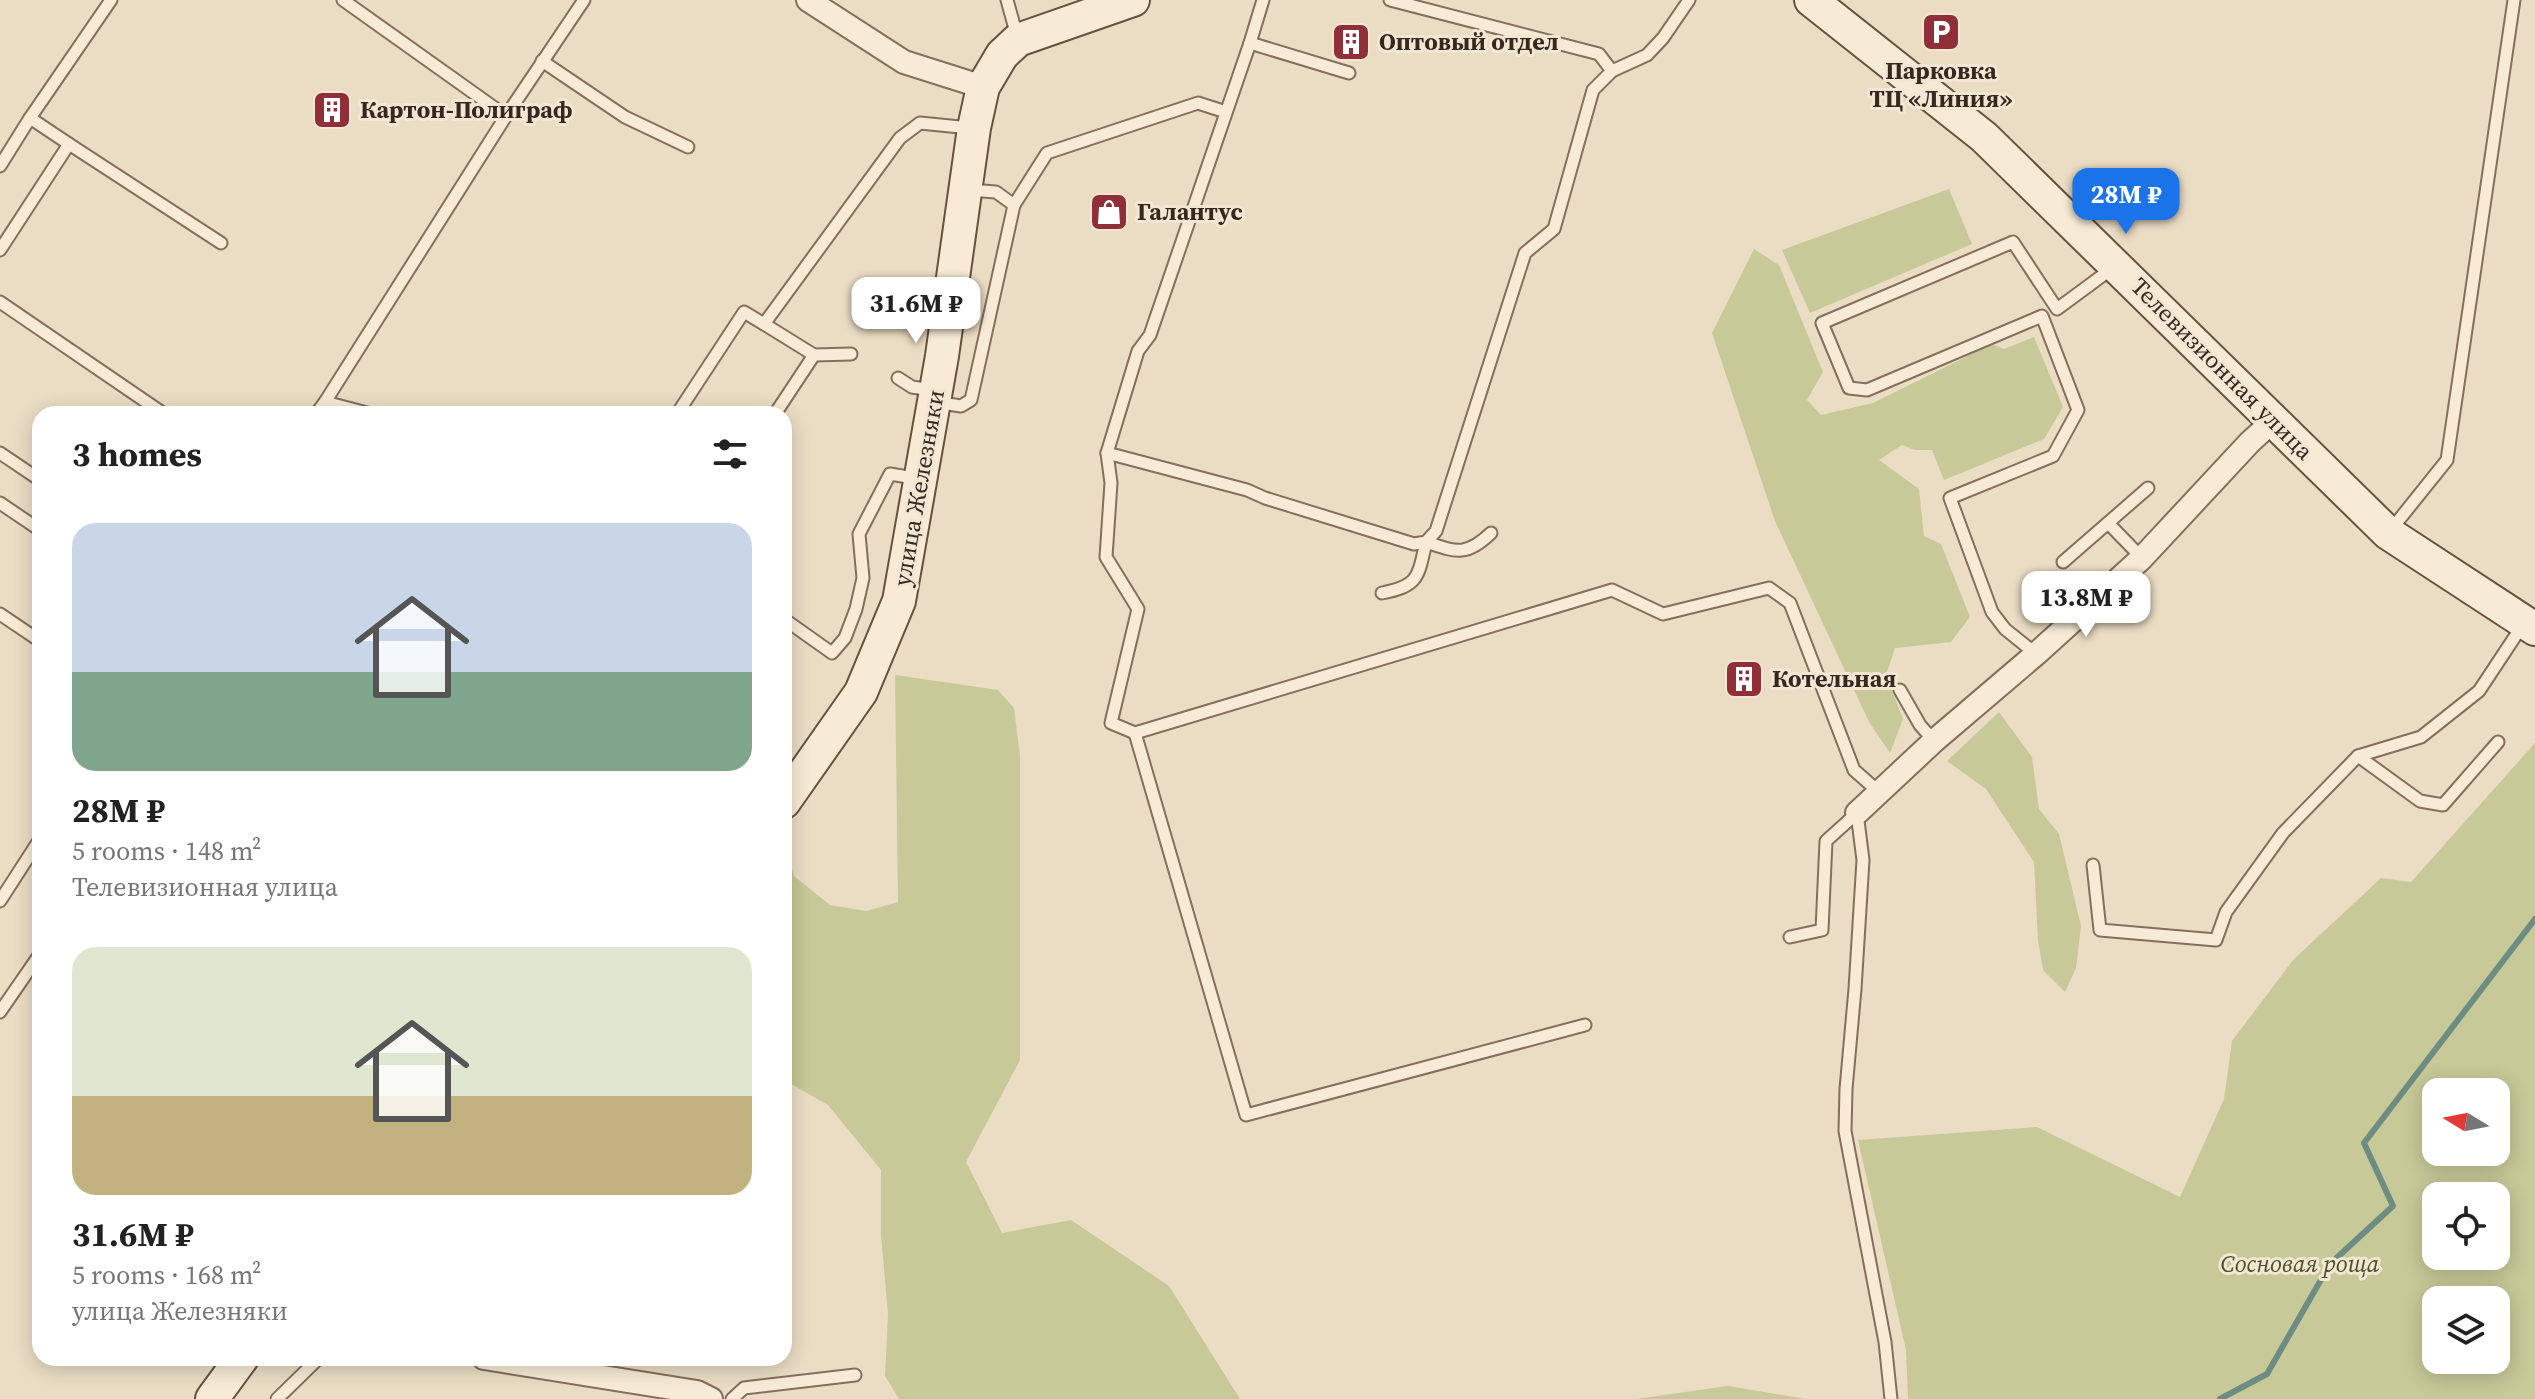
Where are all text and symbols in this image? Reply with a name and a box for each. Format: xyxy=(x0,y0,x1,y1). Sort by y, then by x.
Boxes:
parking icon: Парковка ТЦ «Линия» xyxy=(1920,11,1962,53)
building icon: Оптовый отдел xyxy=(1330,21,1372,63)
place label: Оптовый отдел xyxy=(1379,25,1559,58)
place label: Парковка ТЦ «Линия» xyxy=(1870,54,2012,115)
building icon: Картон-Полиграф xyxy=(311,89,353,131)
place label: Картон-Полиграф xyxy=(360,93,572,126)
pin: 28M ₽ xyxy=(2070,168,2182,236)
text: 28M ₽ xyxy=(2090,176,2162,212)
shop icon: Галантус xyxy=(1088,191,1130,233)
place label: Галантус xyxy=(1137,195,1243,228)
street label: Телевизионная улица xyxy=(2124,270,2321,468)
pin: 31.6M ₽ xyxy=(842,277,990,345)
text: 31.6M ₽ xyxy=(869,285,963,321)
street label: улица Железняки xyxy=(885,387,952,589)
text: 3 homes xyxy=(72,431,202,477)
icon: filters xyxy=(708,432,752,476)
pin: 13.8M ₽ xyxy=(2012,571,2160,639)
icon: home xyxy=(340,575,484,719)
text: 13.8M ₽ xyxy=(2039,579,2133,615)
building icon: Котельная xyxy=(1723,658,1765,700)
place label: Котельная xyxy=(1772,662,1896,695)
text: 28M ₽ xyxy=(72,787,165,833)
text: 5 rooms · 148 m² xyxy=(72,833,261,869)
text: Телевизионная улица xyxy=(72,869,338,905)
icon: home xyxy=(340,999,484,1143)
north arrow xyxy=(2422,1078,2510,1166)
map controls xyxy=(2422,1078,2510,1374)
button: locate xyxy=(2422,1182,2510,1270)
text: 31.6M ₽ xyxy=(72,1211,194,1257)
park label: Сосновая роща xyxy=(2221,1247,2380,1280)
text: 5 rooms · 168 m² xyxy=(72,1257,261,1293)
button: layers xyxy=(2422,1286,2510,1374)
text: улица Железняки xyxy=(72,1293,288,1329)

